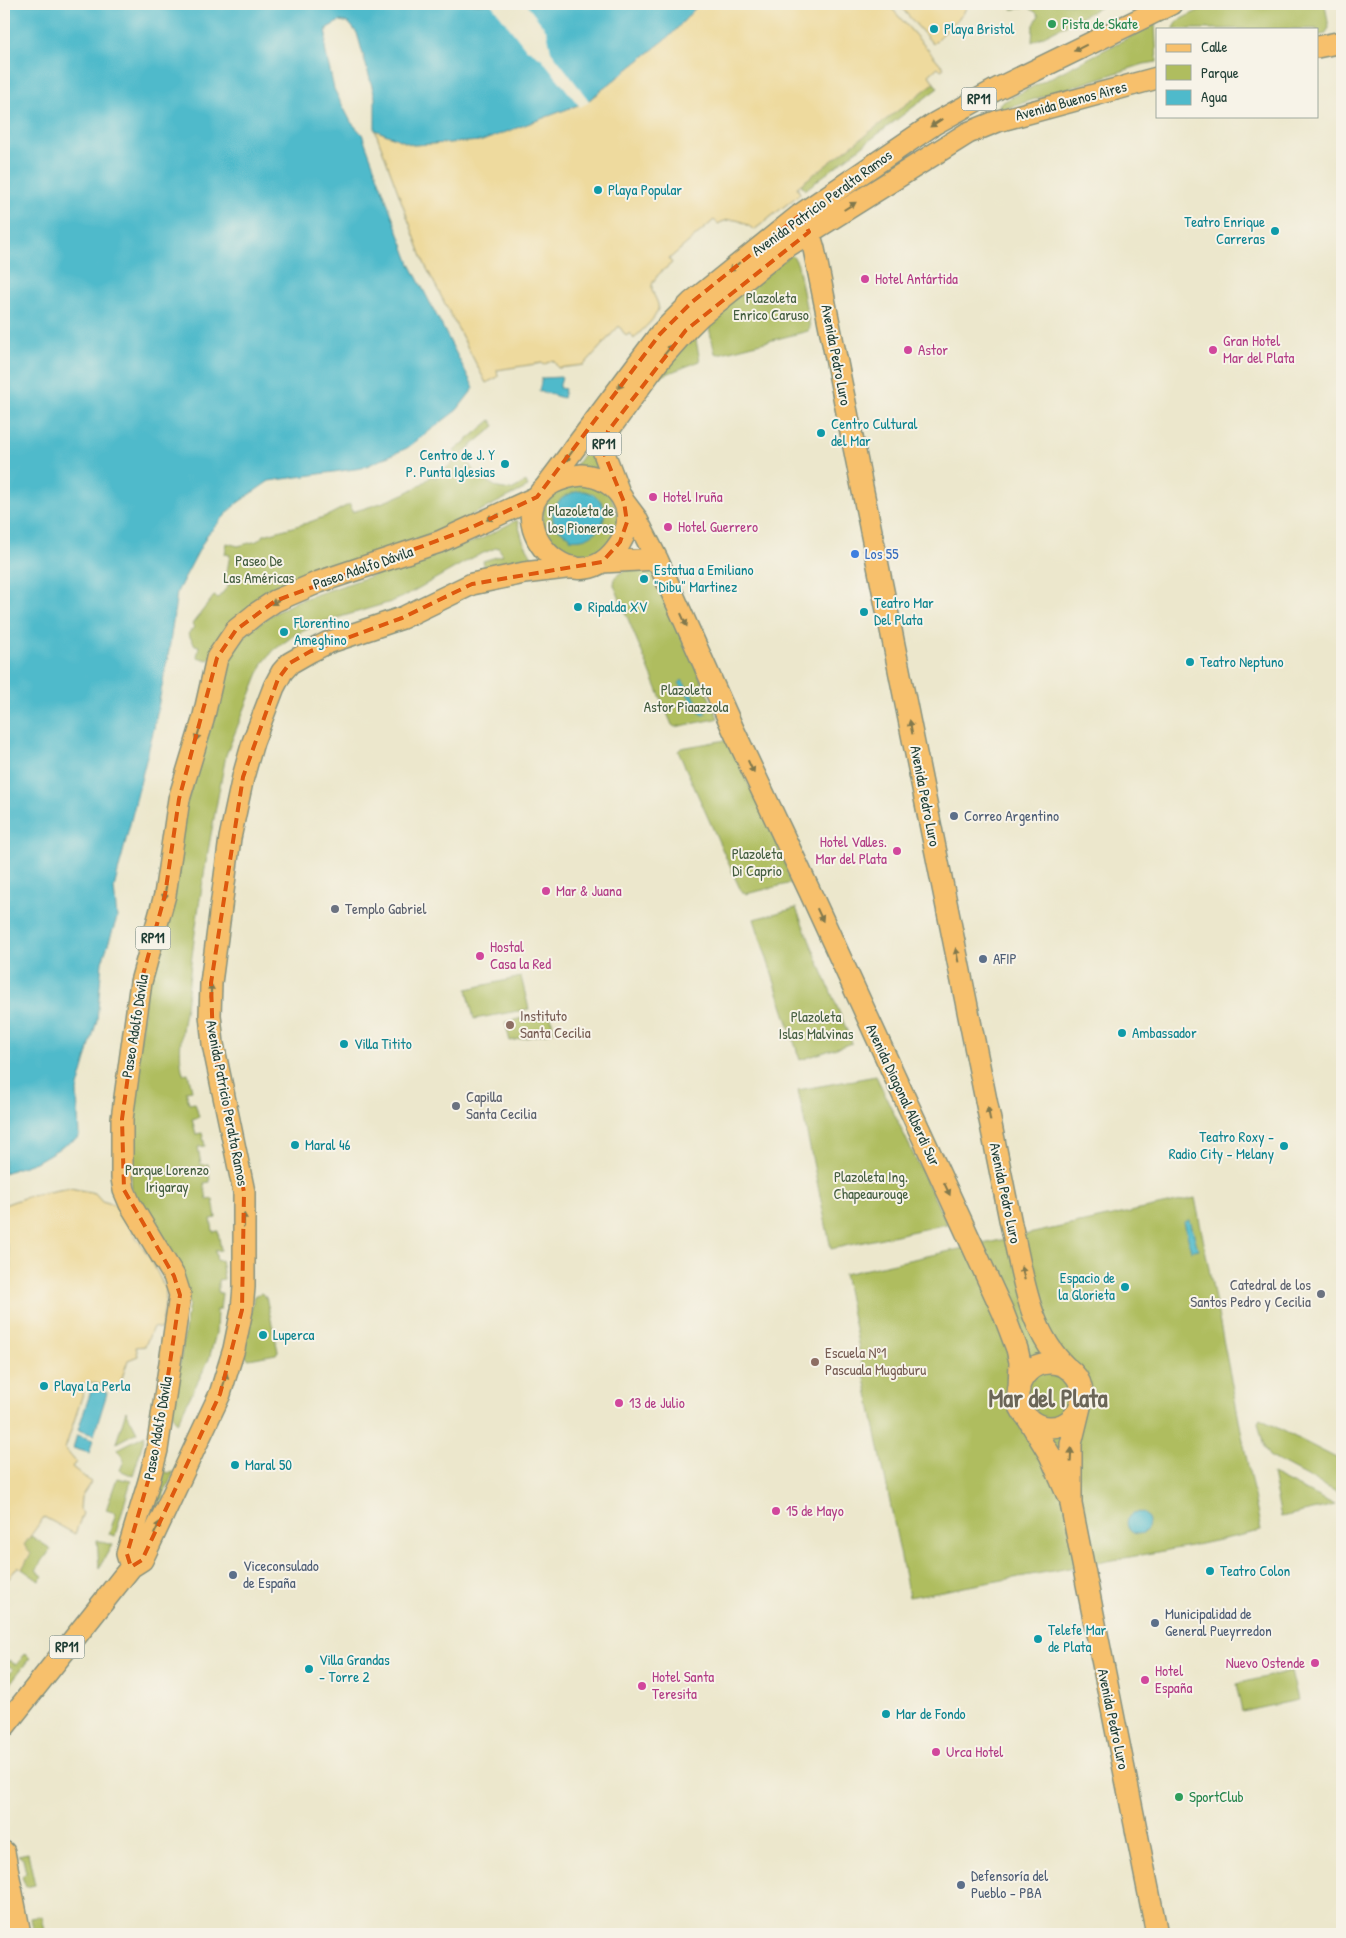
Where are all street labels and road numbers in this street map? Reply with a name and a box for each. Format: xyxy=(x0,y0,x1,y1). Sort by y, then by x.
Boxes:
street label: Avenida Buenos Aires xyxy=(1013,76,1129,125)
road number: RP11 xyxy=(962,88,996,110)
street label: Avenida Patricio Peralta Ramos xyxy=(747,144,896,261)
street label: Avenida Pedro Luro xyxy=(816,303,857,407)
road number: RP11 xyxy=(586,432,622,456)
street label: Paseo Adolfo Dávila xyxy=(310,541,416,594)
street label: Avenida Pedro Luro xyxy=(905,744,946,848)
road number: RP11 xyxy=(136,926,170,950)
street label: Paseo Adolfo Dávila xyxy=(116,972,153,1079)
street label: Avenida Patricio Peralta Ramos xyxy=(201,1018,254,1188)
street label: Avenida Diagonal Alberdi Sur xyxy=(861,1020,946,1169)
street label: Avenida Pedro Luro xyxy=(985,1141,1026,1245)
street label: Paseo Adolfo Dávila xyxy=(138,1374,177,1481)
road number: RP11 xyxy=(50,1635,84,1658)
street label: Avenida Pedro Luro xyxy=(1093,1667,1134,1771)

